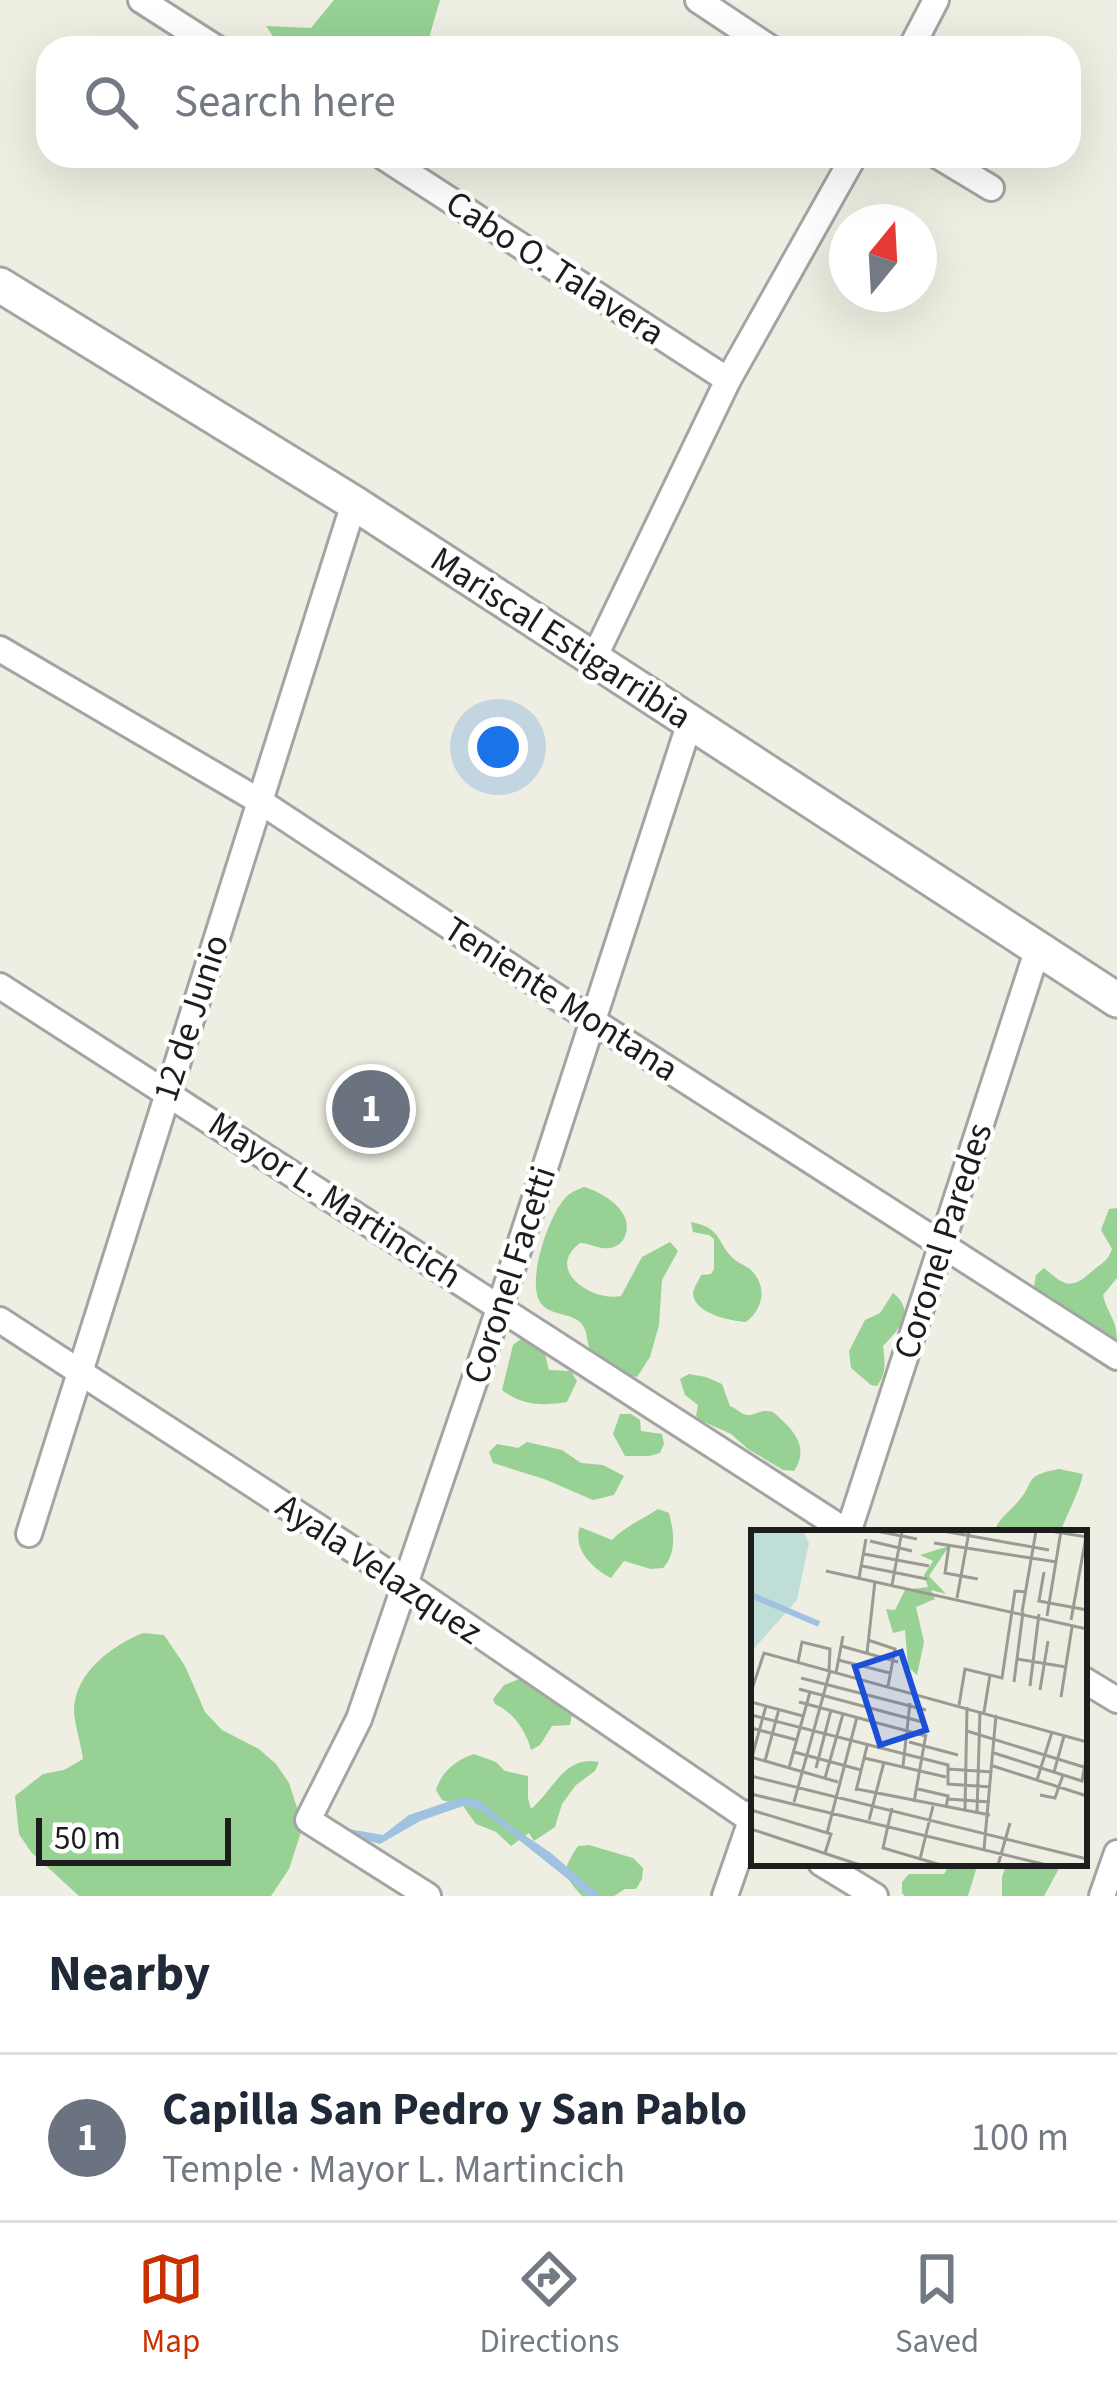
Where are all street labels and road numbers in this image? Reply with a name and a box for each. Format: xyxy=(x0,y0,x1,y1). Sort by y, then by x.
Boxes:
street label: Cabo O. Talavera xyxy=(435,178,675,358)
street label: Mariscal Estigarribia xyxy=(420,534,702,742)
street label: Teniente Montana xyxy=(434,904,688,1094)
street label: 12 de Junio xyxy=(140,928,242,1108)
street label: Mayor L. Martincich xyxy=(198,1099,472,1301)
street label: Coronel Paredes xyxy=(881,1116,1005,1366)
street label: Coronel Facetti xyxy=(451,1160,569,1390)
street label: Ayala Velazquez xyxy=(266,1481,492,1657)

